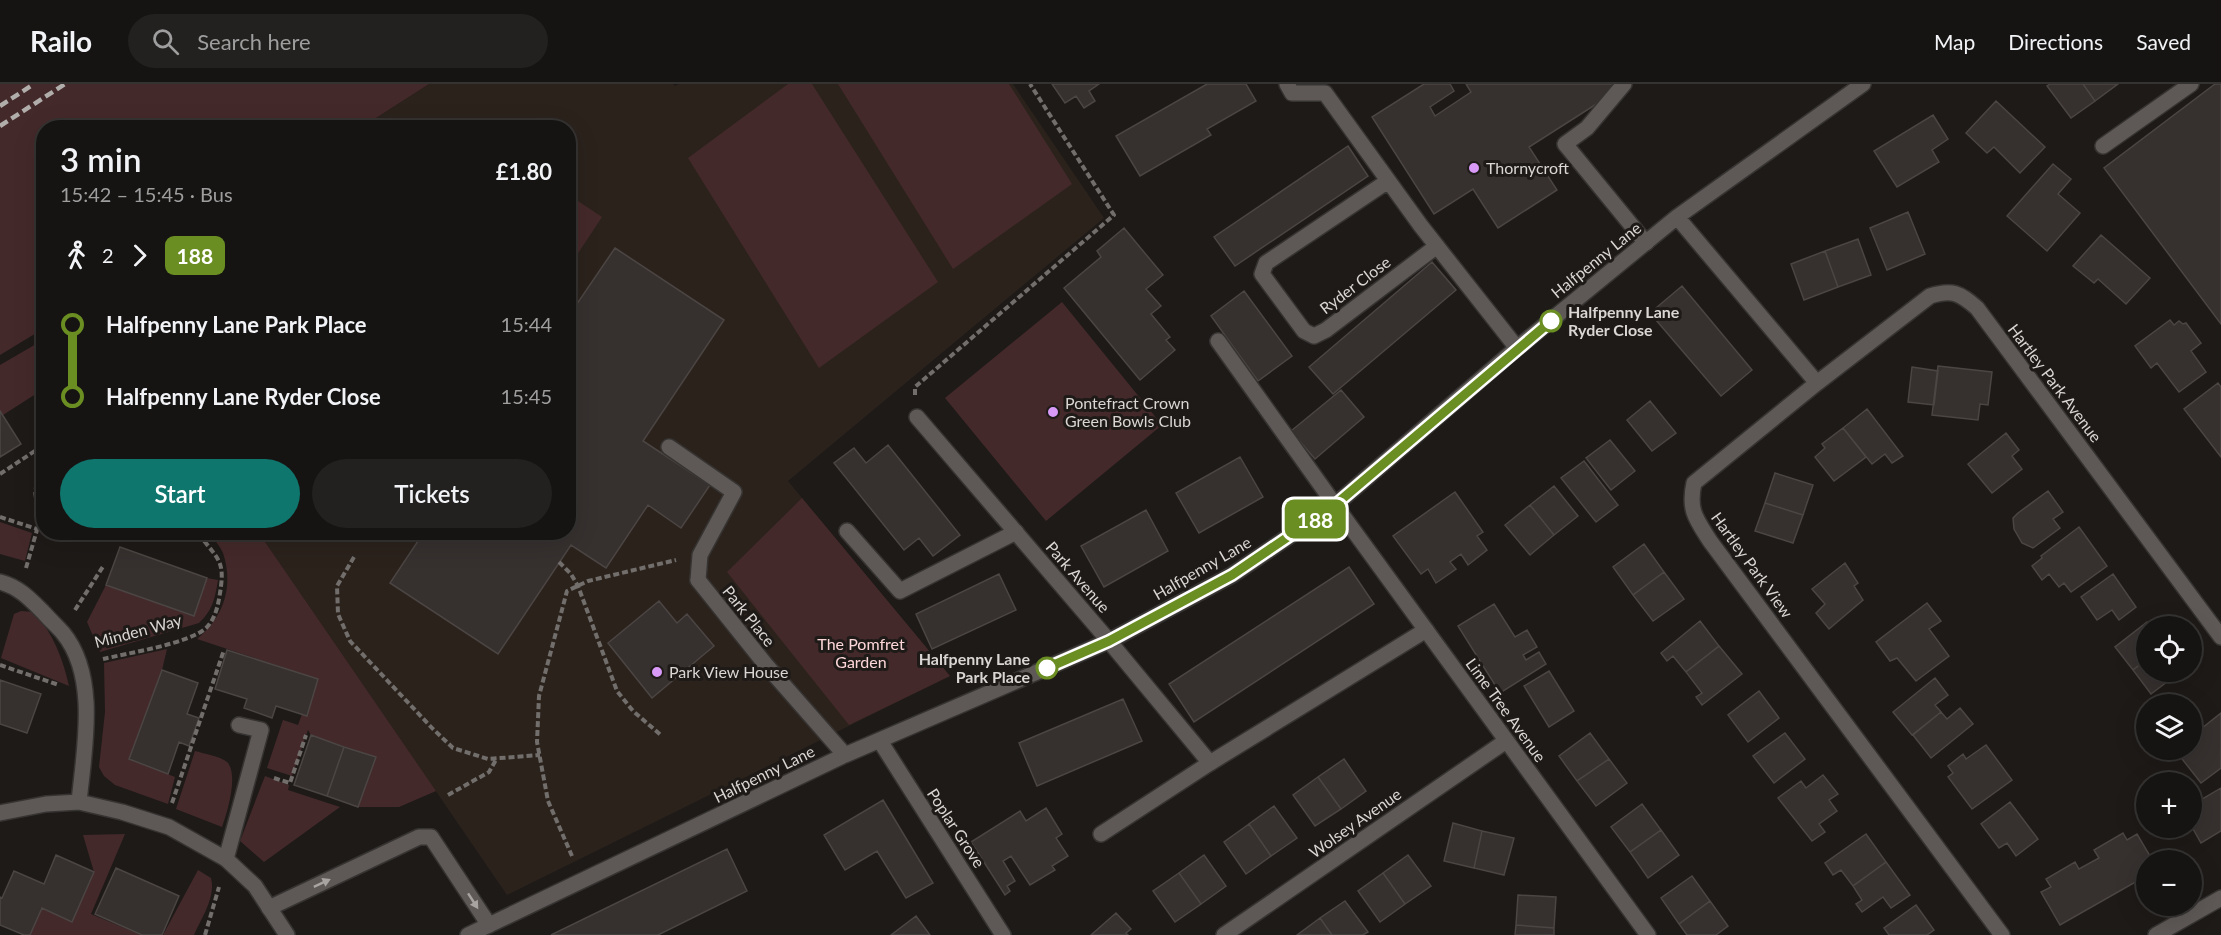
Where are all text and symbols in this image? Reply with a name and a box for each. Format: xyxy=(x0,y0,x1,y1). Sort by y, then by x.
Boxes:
search box xyxy=(128,14,548,68)
text: Railo xyxy=(30,24,92,58)
icon: search xyxy=(149,25,182,58)
text: Search here xyxy=(197,28,311,55)
text: Map xyxy=(1934,29,1975,54)
text: Directions xyxy=(2008,29,2103,54)
text: Saved xyxy=(2136,29,2191,54)
text: 3 min xyxy=(60,139,141,179)
text: £1.80 xyxy=(496,158,552,185)
place label: Thornycroft xyxy=(1486,158,1569,177)
marker: Thornycroft xyxy=(1467,161,1481,175)
text: 15:42 – 15:45 · Bus xyxy=(60,182,233,206)
street label: Halfpenny Lane xyxy=(1547,218,1644,302)
icon: walk xyxy=(60,239,93,272)
icon: forward xyxy=(123,239,156,272)
text: 2 xyxy=(102,243,114,267)
text: 188 xyxy=(177,243,213,268)
street label: Ryder Close xyxy=(1316,252,1394,317)
place label: Halfpenny Lane Ryder Close xyxy=(1568,302,1680,339)
marker: Halfpenny Lane Ryder Close xyxy=(1540,310,1562,332)
text: Halfpenny Lane Park Place xyxy=(106,311,367,338)
text: 15:44 xyxy=(501,312,552,336)
street label: Hartley Park Avenue xyxy=(2005,320,2106,446)
text: Halfpenny Lane Ryder Close xyxy=(106,383,381,410)
text: 15:45 xyxy=(501,384,552,408)
place label: Pontefract Crown Green Bowls Club xyxy=(1065,393,1191,430)
marker: Pontefract Crown Green Bowls Club xyxy=(1046,405,1060,419)
button: Start xyxy=(60,459,300,528)
button: Tickets xyxy=(312,459,552,528)
line badge: 188 xyxy=(1280,500,1350,538)
text: 188 xyxy=(1297,507,1333,532)
street label: Hartley Park View xyxy=(1708,508,1797,622)
street label: Halfpenny Lane xyxy=(1149,532,1254,603)
street label: Park Avenue xyxy=(1042,537,1114,616)
street label: Park Place xyxy=(719,581,780,650)
street label: Minden Way xyxy=(92,610,184,651)
map controls xyxy=(2136,616,2202,916)
button: locate xyxy=(2136,616,2202,682)
park label: The Pomfret Garden xyxy=(817,634,905,671)
place label: Halfpenny Lane Park Place xyxy=(919,649,1030,686)
street label: Lime Tree Avenue xyxy=(1462,654,1551,765)
marker: Halfpenny Lane Park Place xyxy=(1036,657,1058,679)
place label: Park View House xyxy=(669,662,789,681)
marker: Park View House xyxy=(650,665,664,679)
button: layers xyxy=(2136,694,2202,760)
street label: Halfpenny Lane xyxy=(710,741,817,806)
button: + xyxy=(2136,772,2202,838)
street label: Poplar Grove xyxy=(924,784,989,871)
street label: Wolsey Avenue xyxy=(1305,784,1404,861)
button: − xyxy=(2136,850,2202,916)
one-way arrow xyxy=(314,878,331,887)
one-way arrow xyxy=(467,892,478,909)

